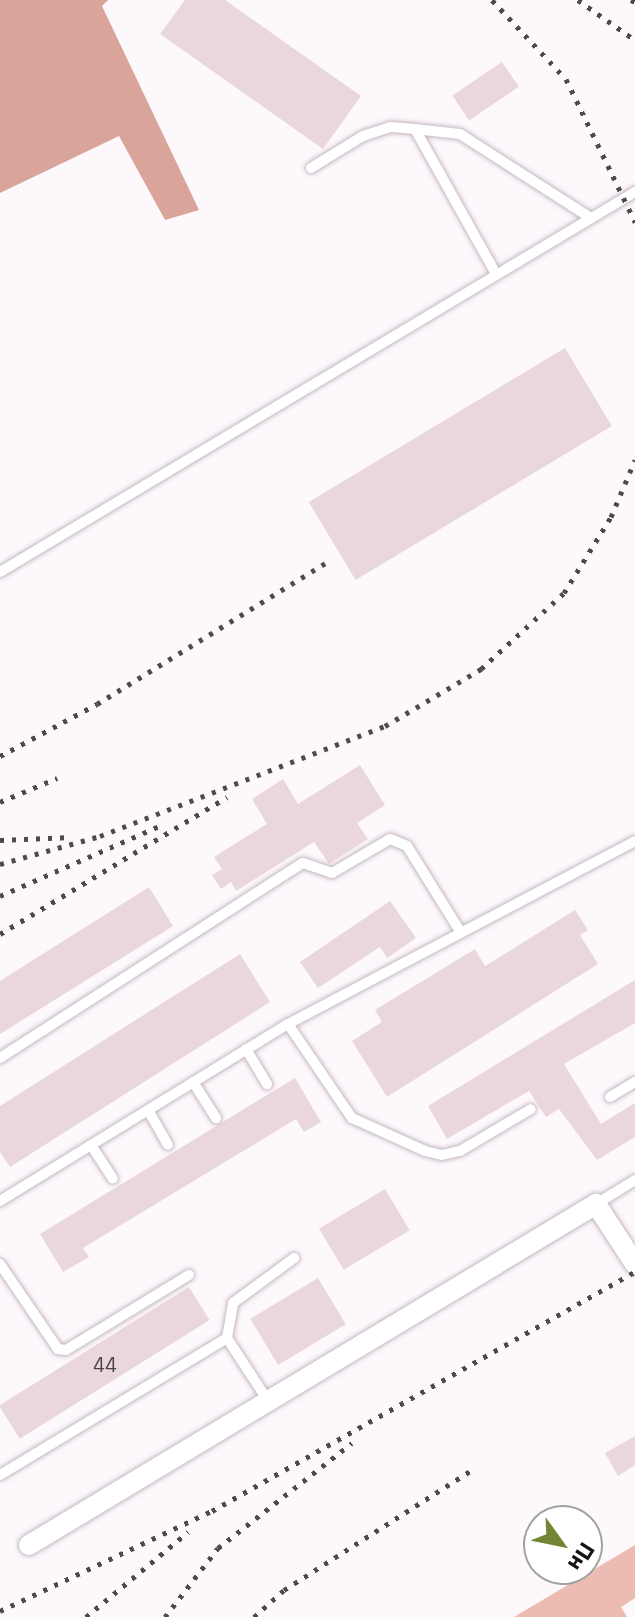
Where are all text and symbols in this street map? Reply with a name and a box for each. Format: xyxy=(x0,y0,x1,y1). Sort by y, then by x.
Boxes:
house number: 44 xyxy=(93,1352,117,1376)
north arrow xyxy=(523,1505,603,1585)
text: Пн xyxy=(562,1537,602,1577)

